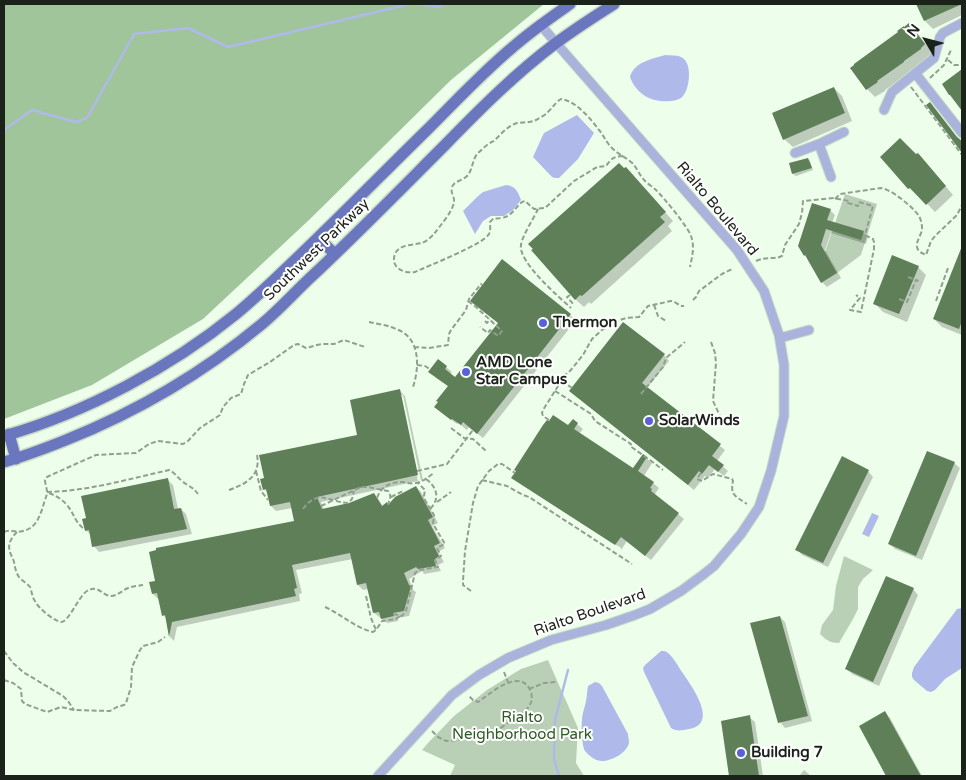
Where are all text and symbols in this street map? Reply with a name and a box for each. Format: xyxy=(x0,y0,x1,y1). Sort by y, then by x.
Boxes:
north arrow xyxy=(901,15,951,65)
text: N xyxy=(903,21,924,40)
street label: Rialto Boulevard xyxy=(672,158,762,260)
street label: Southwest Parkway xyxy=(261,195,373,305)
place label: Thermon xyxy=(553,314,617,332)
marker: Thermon xyxy=(537,317,549,329)
place label: AMD Lone Star Campus xyxy=(476,354,567,389)
marker: AMD Lone Star Campus xyxy=(460,366,472,378)
place label: SolarWinds xyxy=(659,412,740,430)
marker: SolarWinds xyxy=(643,415,655,427)
street label: Rialto Boulevard xyxy=(532,585,648,641)
park label: Rialto Neighborhood Park xyxy=(452,709,592,744)
place label: Building 7 xyxy=(751,744,823,762)
marker: Building 7 xyxy=(735,747,747,759)

